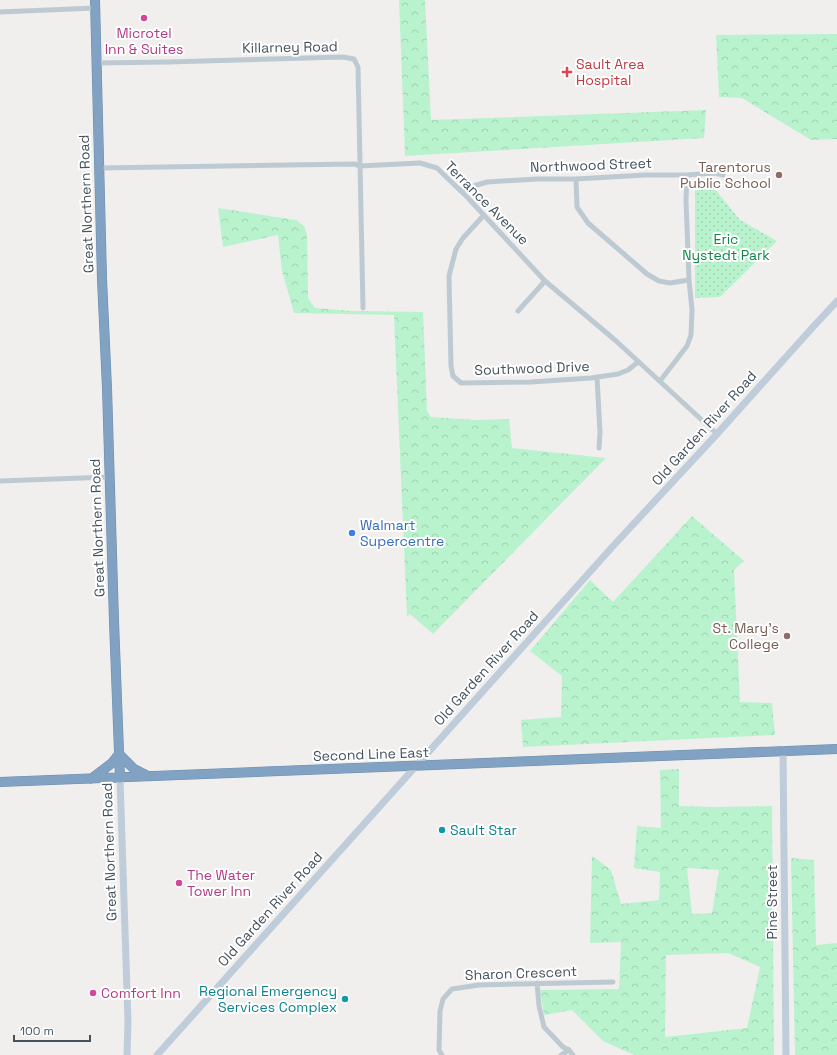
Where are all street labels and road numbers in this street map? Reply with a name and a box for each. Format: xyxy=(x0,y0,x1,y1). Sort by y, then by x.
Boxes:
street label: Killarney Road xyxy=(242,37,338,57)
street label: Great Northern Road xyxy=(75,134,97,274)
street label: Northwood Street xyxy=(530,154,652,176)
street label: Terrance Avenue xyxy=(441,157,533,249)
street label: Southwood Drive xyxy=(474,357,590,379)
street label: Old Garden River Road xyxy=(648,367,760,489)
street label: Great Northern Road xyxy=(86,458,108,598)
street label: Old Garden River Road xyxy=(430,607,542,729)
street label: Second Line East xyxy=(313,743,429,765)
street label: Great Northern Road xyxy=(98,782,120,922)
street label: Old Garden River Road xyxy=(214,848,326,970)
street label: Pine Street xyxy=(763,864,781,940)
street label: Sharon Crescent xyxy=(465,962,577,984)

